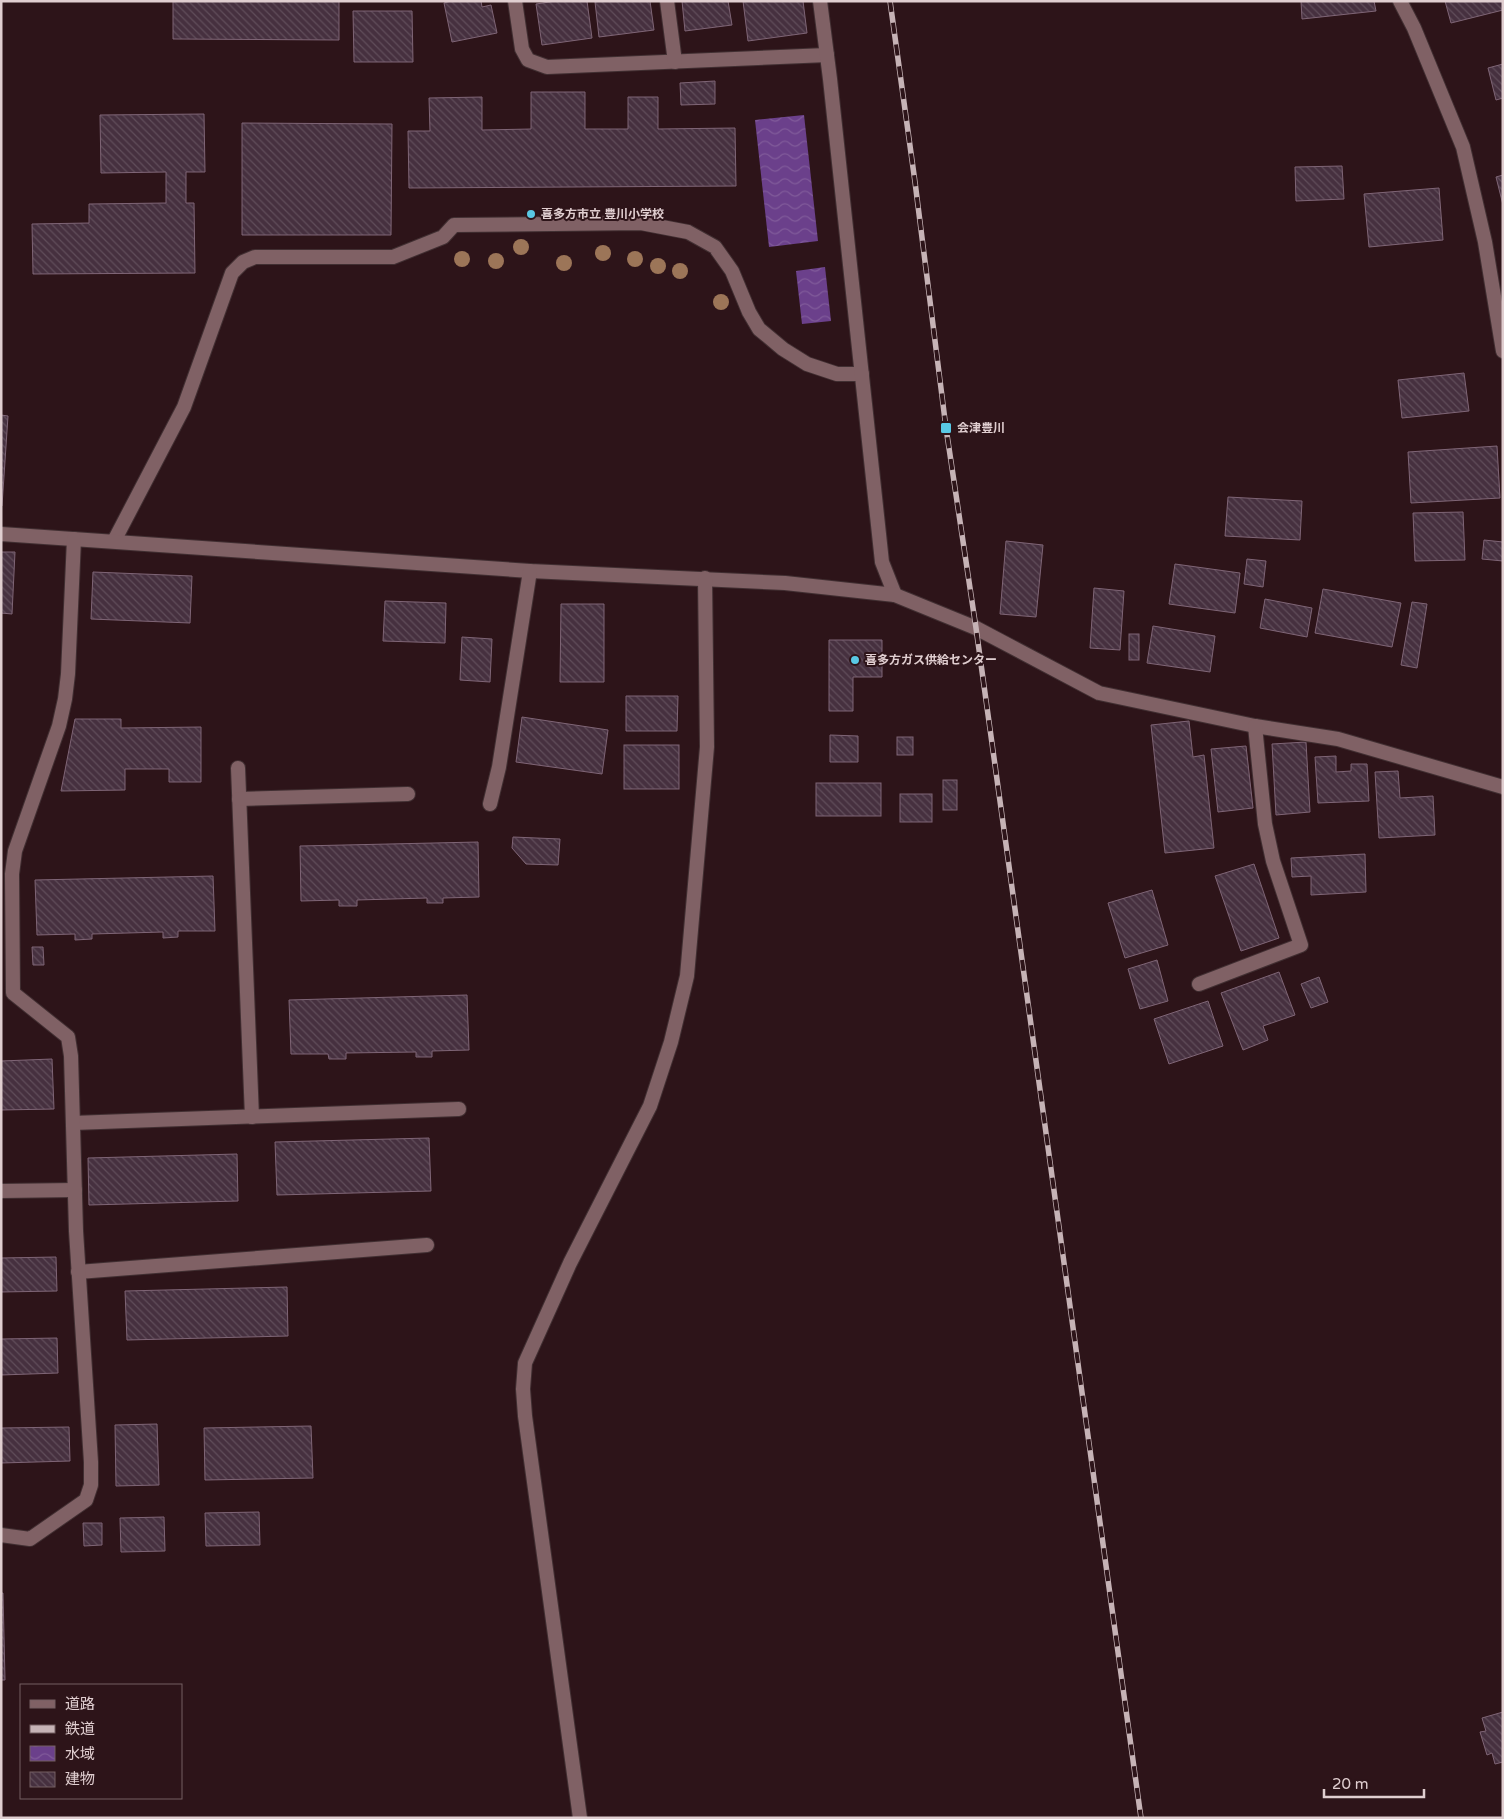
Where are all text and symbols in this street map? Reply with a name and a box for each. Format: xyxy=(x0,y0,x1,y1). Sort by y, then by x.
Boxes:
place label: 喜多方市立 豊川小学校 xyxy=(541,207,664,221)
marker: 喜多方市立 豊川小学校 xyxy=(525,208,537,220)
marker: 会津豊川 xyxy=(939,421,953,435)
place label: 会津豊川 xyxy=(957,421,1005,435)
place label: 喜多方ガス供給センター xyxy=(865,653,997,667)
marker: 喜多方ガス供給センター xyxy=(849,654,861,666)
legend xyxy=(20,1684,182,1799)
text: 道路 xyxy=(65,1695,95,1713)
text: 鉄道 xyxy=(65,1720,95,1738)
text: 水域 xyxy=(65,1745,95,1763)
scale bar xyxy=(1324,1766,1424,1798)
text: 建物 xyxy=(65,1770,95,1788)
text: 20 m xyxy=(1332,1775,1369,1793)

